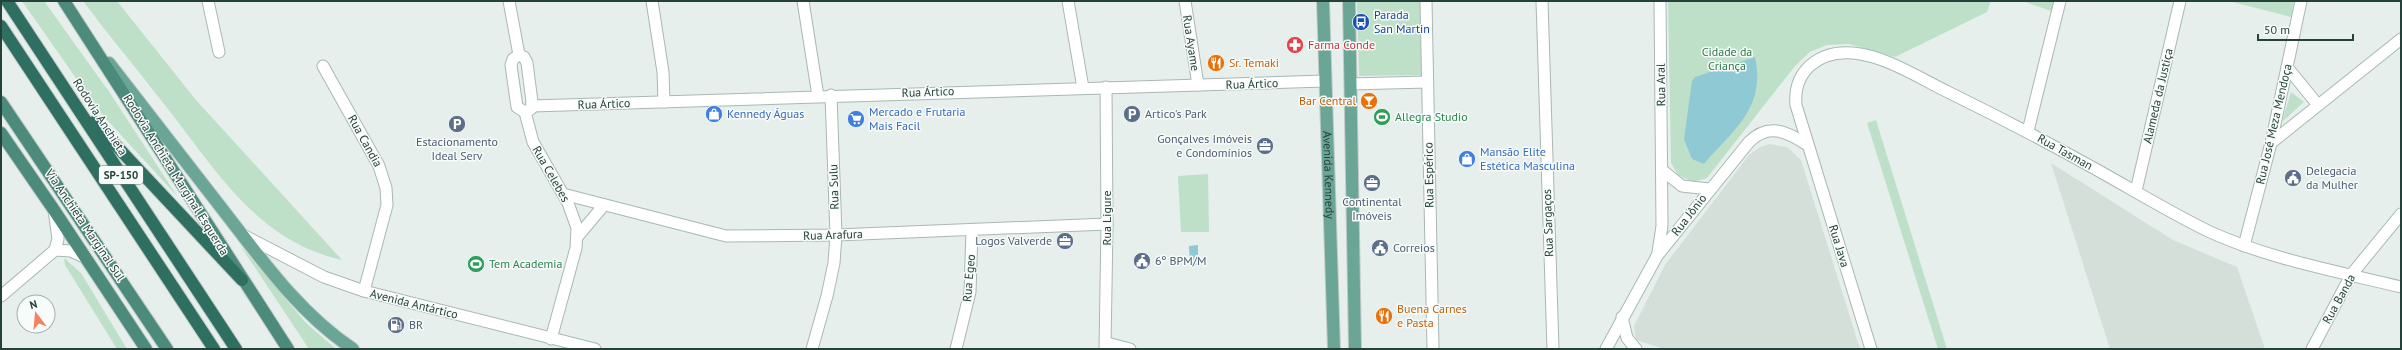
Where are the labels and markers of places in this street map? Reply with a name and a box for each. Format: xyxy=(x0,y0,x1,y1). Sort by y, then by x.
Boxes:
place label: Parada San Martin xyxy=(1374,7,1430,36)
bus stop icon: Parada San Martin xyxy=(1351,12,1371,32)
pharmacy icon: Farma Conde xyxy=(1285,35,1305,55)
place label: Farma Conde xyxy=(1308,37,1375,52)
restaurant icon: Sr. Temaki xyxy=(1206,53,1226,73)
place label: Sr. Temaki xyxy=(1229,55,1279,70)
bar icon: Bar Central xyxy=(1359,91,1379,111)
place label: Bar Central xyxy=(1299,93,1356,108)
shop icon: Kennedy Águas xyxy=(704,104,724,124)
place label: Mercado e Frutaria Mais Facil xyxy=(869,104,965,133)
parking icon: Artico's Park xyxy=(1122,104,1142,124)
place label: Kennedy Águas xyxy=(727,106,804,121)
place label: Artico's Park xyxy=(1145,106,1207,121)
sports icon: Allegra Studio xyxy=(1372,107,1392,127)
supermarket icon: Mercado e Frutaria Mais Facil xyxy=(846,109,866,129)
place label: Allegra Studio xyxy=(1395,109,1468,124)
parking icon: Estacionamento Ideal Serv xyxy=(447,114,467,134)
place label: Gonçalves Imóveis e Condomínios xyxy=(1157,131,1252,160)
place label: Estacionamento Ideal Serv xyxy=(416,134,498,163)
office icon: Gonçalves Imóveis e Condomínios xyxy=(1255,136,1275,156)
place label: Mansão Elite Estética Masculina xyxy=(1480,144,1575,173)
shop icon: Mansão Elite Estética Masculina xyxy=(1457,149,1477,169)
place label: Delegacia da Mulher xyxy=(2306,163,2358,192)
public building icon: Delegacia da Mulher xyxy=(2283,168,2303,188)
office icon: Continental Imóveis xyxy=(1362,173,1382,193)
place label: Continental Imóveis xyxy=(1342,194,1402,223)
office icon: Logos Valverde xyxy=(1055,231,1075,251)
place label: Logos Valverde xyxy=(975,233,1052,248)
public building icon: Correios xyxy=(1370,238,1390,258)
place label: Correios xyxy=(1393,240,1435,255)
public building icon: 6º BPM/M xyxy=(1132,251,1152,271)
place label: 6º BPM/M xyxy=(1155,253,1206,268)
sports icon: Tem Academia xyxy=(466,254,486,274)
place label: Tem Academia xyxy=(489,256,563,271)
place label: Buena Carnes e Pasta xyxy=(1397,301,1467,330)
restaurant icon: Buena Carnes e Pasta xyxy=(1374,306,1394,326)
fuel station icon: BR xyxy=(386,315,406,335)
place label: BR xyxy=(409,317,423,332)

